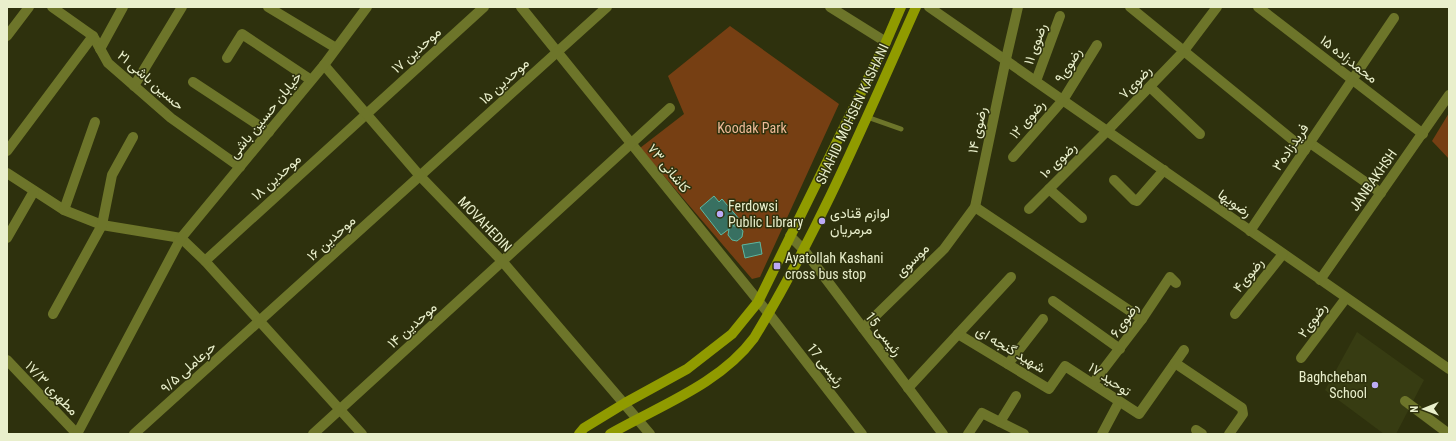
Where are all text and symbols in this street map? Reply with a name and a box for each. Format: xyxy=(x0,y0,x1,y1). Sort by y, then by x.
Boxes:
street label: رضوی ۱۱ xyxy=(1020,21,1051,67)
street label: موحدین ۱۷ xyxy=(388,24,445,77)
street label: محمدزاده ۱۵ xyxy=(1317,32,1381,87)
street label: SHAHID MOHSEN KASHANI xyxy=(812,41,892,187)
street label: رضوی۹ xyxy=(1051,44,1086,86)
street label: حسین باشی ۲۱ xyxy=(114,47,187,114)
street label: موحدین ۱۵ xyxy=(476,55,533,108)
street label: رضوی۷ xyxy=(1115,62,1155,103)
street label: خیابان حسین باشی xyxy=(225,69,306,162)
street label: رضوی ۱۲ xyxy=(1006,96,1049,142)
street label: رضوی ۱۴ xyxy=(964,105,991,155)
park label: Koodak Park xyxy=(717,120,788,136)
street label: فریدزاده۳ xyxy=(1269,120,1312,174)
street label: رضوی ۱۰ xyxy=(1036,139,1080,182)
street label: کاشانی ۷۳ xyxy=(644,140,694,196)
street label: JANBAKHSH xyxy=(1346,146,1400,214)
street label: موحدین ۱۸ xyxy=(248,151,305,204)
street label: رضویها xyxy=(1215,186,1255,221)
street label: MOVAHEDIN xyxy=(455,193,515,255)
place label: Ferdowsi Public Library xyxy=(728,198,803,230)
place label: لوازم قنادی مرمریان xyxy=(830,205,890,238)
marker: Ferdowsi Public Library xyxy=(715,209,725,219)
street label: موحدین ۱۶ xyxy=(304,212,359,265)
marker: لوازم قنادی مرمریان xyxy=(817,216,827,226)
street label: موسوی xyxy=(892,240,933,281)
place label: Ayatollah Kashani cross bus stop xyxy=(785,250,884,282)
street label: رضوی۴ xyxy=(1229,254,1268,296)
marker: Ayatollah Kashani cross bus stop xyxy=(772,261,782,271)
street label: موحدین ۱۴ xyxy=(384,299,441,352)
street label: رضوی۲ xyxy=(1294,299,1331,341)
street label: رضوی۶ xyxy=(1106,300,1142,341)
street label: رئیسی 15 xyxy=(861,309,906,360)
street label: شهید گنجه ای xyxy=(973,322,1048,377)
street label: حرعاملی ۹/۵ xyxy=(157,338,220,397)
street label: رئیسی 17 xyxy=(803,340,848,391)
street label: مطهری ۱۷/۳ xyxy=(22,358,82,419)
street label: توحید ۱۷ xyxy=(1085,359,1134,400)
place label: Baghcheban School xyxy=(1299,369,1367,401)
marker: Baghcheban School xyxy=(1370,380,1380,390)
north arrow xyxy=(1404,389,1444,429)
text: N xyxy=(1408,405,1421,413)

